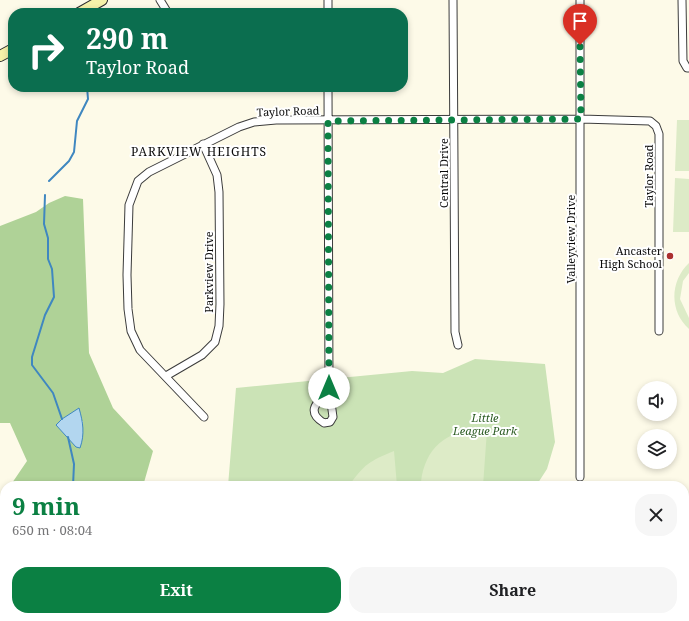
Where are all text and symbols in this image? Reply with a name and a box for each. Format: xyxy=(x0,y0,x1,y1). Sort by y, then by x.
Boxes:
pin xyxy=(563,4,597,45)
icon: arrive xyxy=(569,10,591,32)
text: 290 m xyxy=(86,19,168,57)
icon: right xyxy=(20,24,72,76)
text: Taylor Road xyxy=(86,55,189,79)
street label: Taylor Road xyxy=(256,102,320,120)
street label: Central Drive xyxy=(436,138,451,208)
district label: PARKVIEW HEIGHTS xyxy=(131,143,267,160)
street label: Taylor Road xyxy=(641,144,656,207)
street label: Valleyview Drive xyxy=(563,194,578,283)
street label: Parkview Drive xyxy=(201,231,216,313)
place label: Ancaster High School xyxy=(600,243,663,271)
marker: Ancaster High School xyxy=(665,251,675,261)
position arrow xyxy=(308,367,350,409)
map controls xyxy=(637,381,677,469)
button: sound xyxy=(637,381,677,421)
park label: Little League Park xyxy=(452,410,518,438)
button: layers xyxy=(637,429,677,469)
text: 9 min xyxy=(12,489,80,522)
button: close xyxy=(635,494,677,536)
text: 650 m · 08:04 xyxy=(12,521,92,539)
button: Exit xyxy=(12,567,341,613)
button: Share xyxy=(349,567,677,613)

